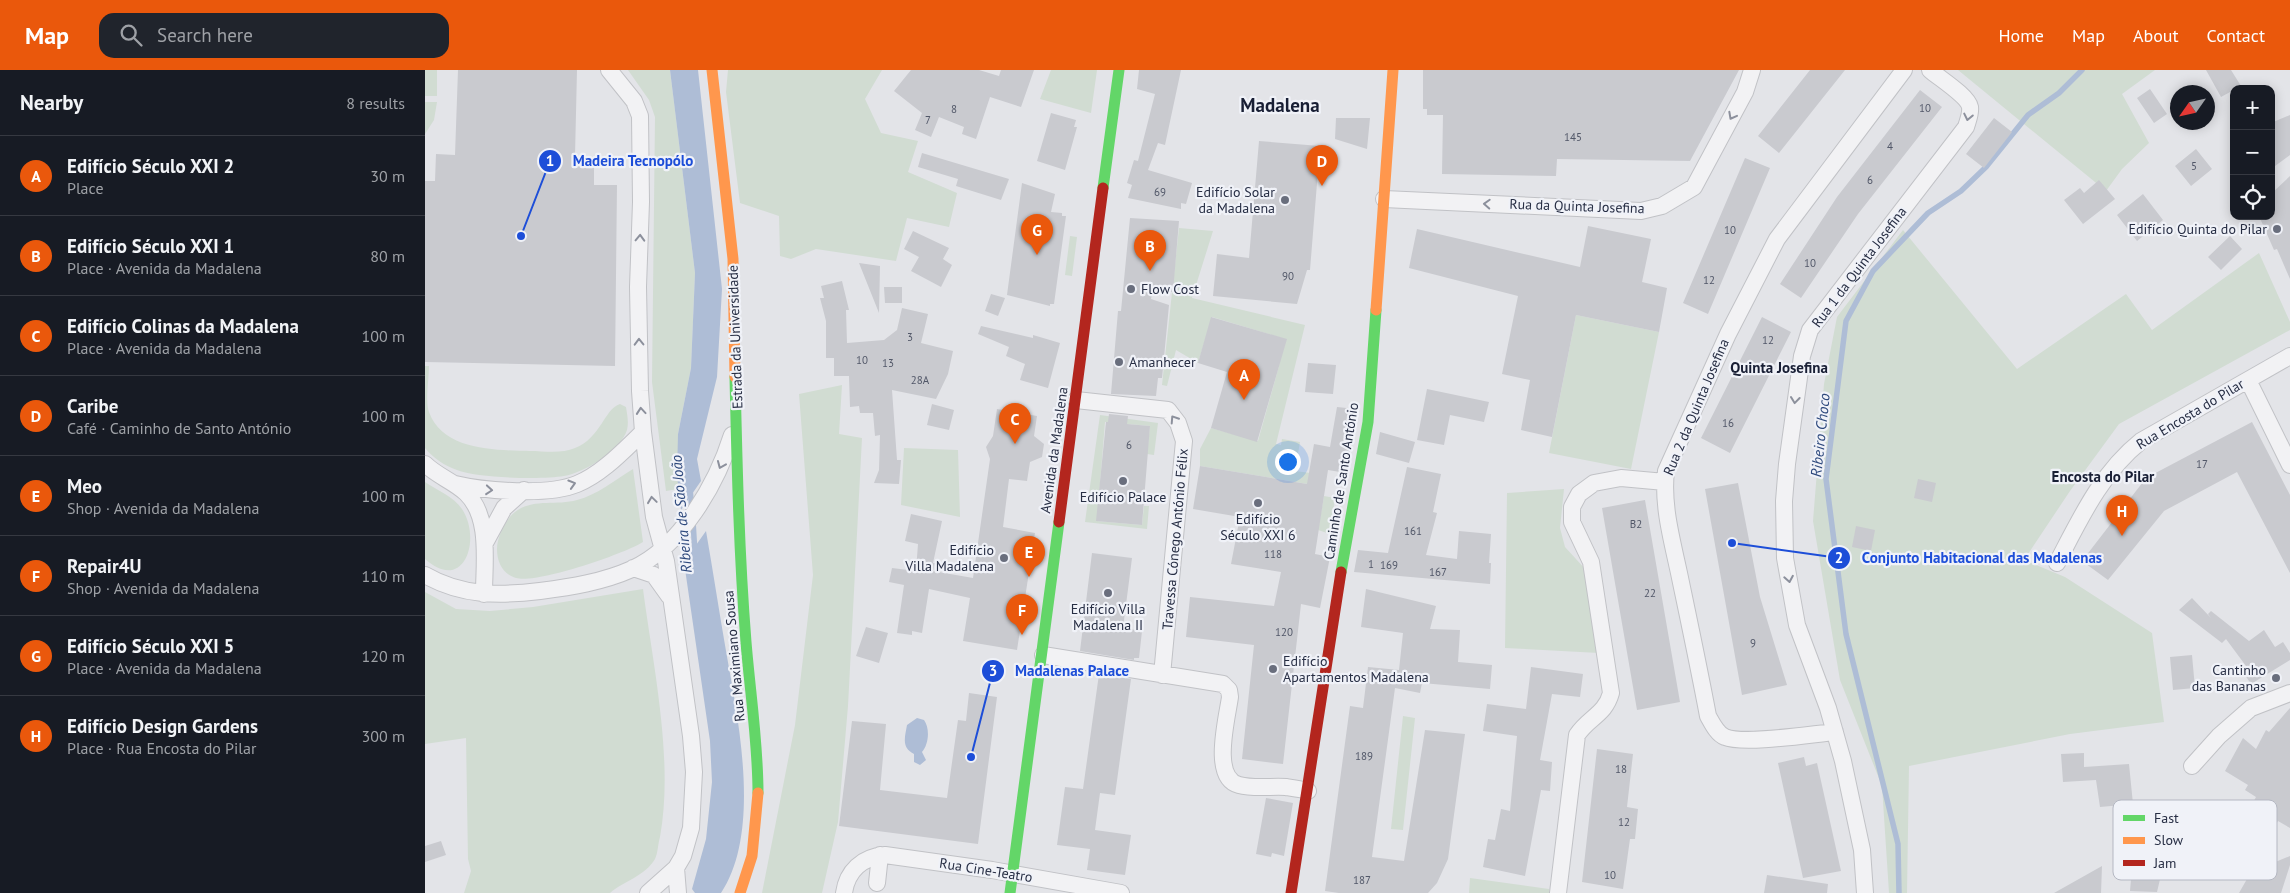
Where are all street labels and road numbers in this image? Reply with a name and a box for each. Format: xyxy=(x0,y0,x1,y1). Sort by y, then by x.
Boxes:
street label: Rua da Quinta Josefina xyxy=(1509,195,1645,217)
street label: Rua 1 da Quinta Josefina xyxy=(1808,203,1910,331)
street label: Estrada da Universidade xyxy=(723,265,747,409)
street label: Rua 2 da Quinta Josefina xyxy=(1659,336,1733,478)
street label: Rua Encosta do Pilar xyxy=(2133,375,2247,453)
street label: Avenida da Madalena xyxy=(1036,386,1072,514)
street label: Caminho de Santo António xyxy=(1320,401,1362,561)
street label: Travessa Cónego António Félix xyxy=(1158,447,1192,631)
street label: Rua Maximiano Sousa xyxy=(719,590,749,722)
street label: Rua Cine-Teatro xyxy=(938,854,1034,886)

